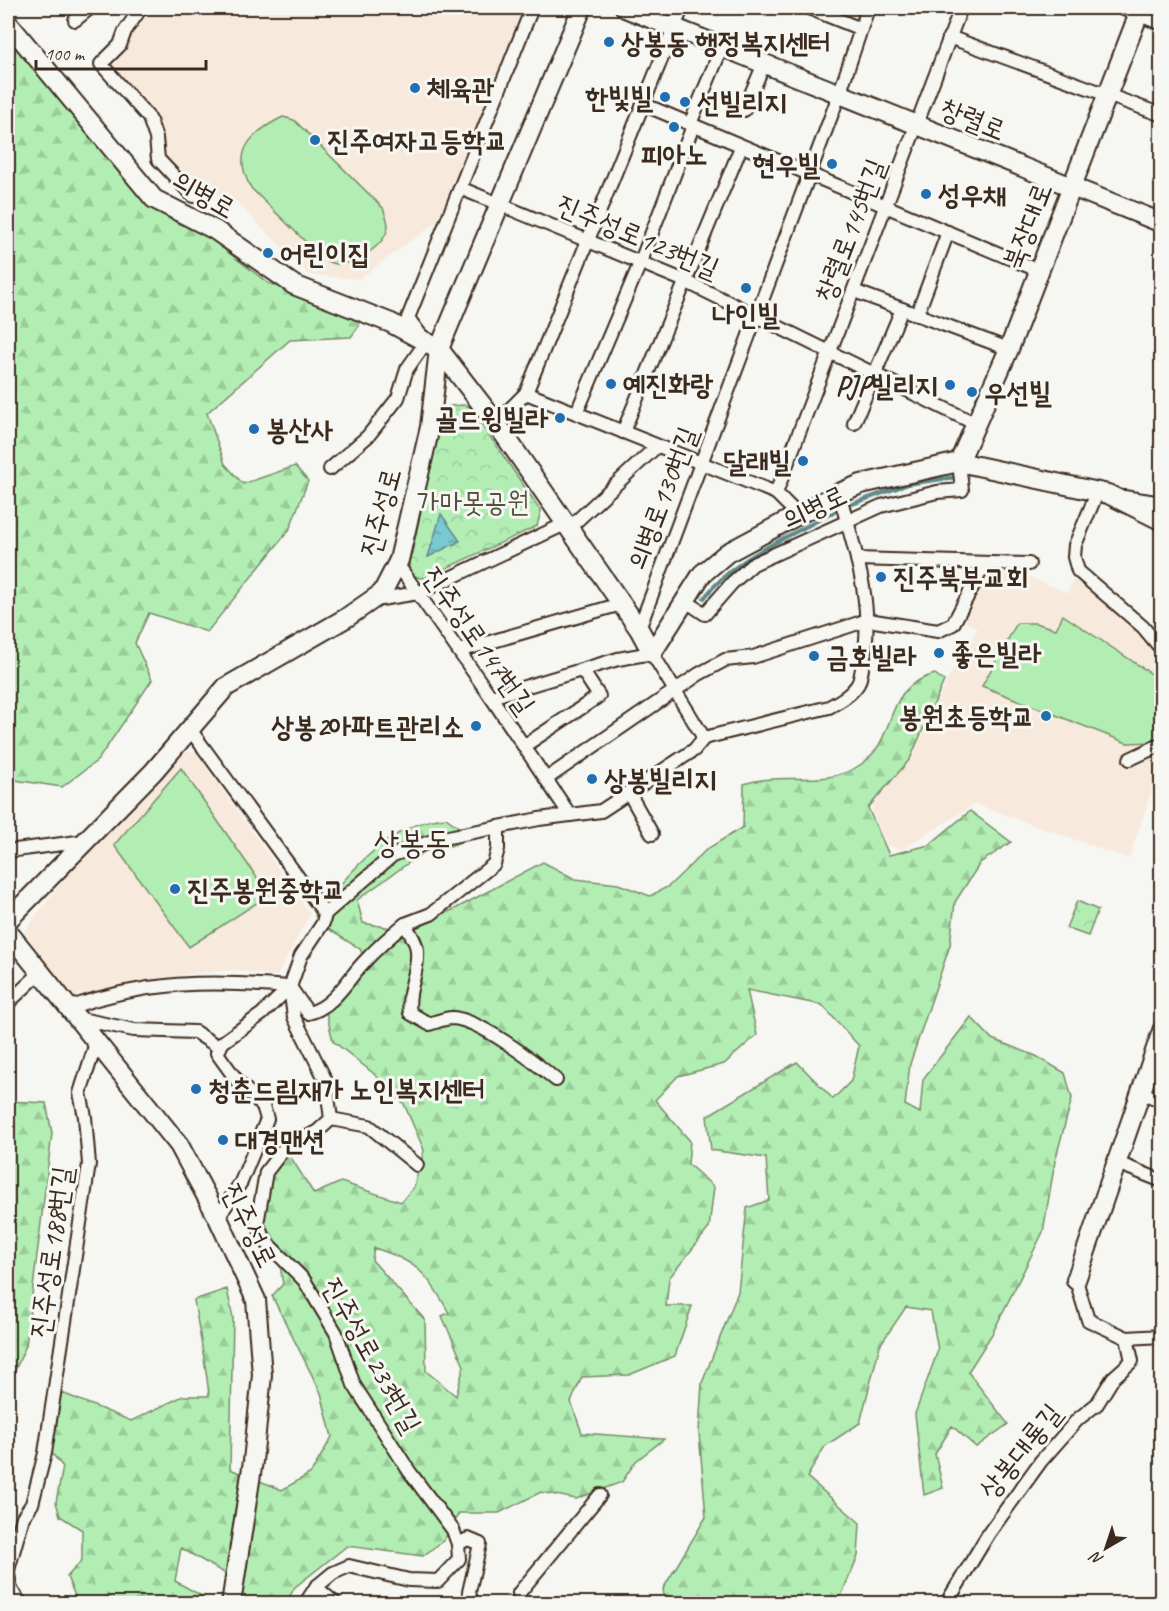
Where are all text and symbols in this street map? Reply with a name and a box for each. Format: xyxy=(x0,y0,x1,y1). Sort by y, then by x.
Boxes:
place label: 상봉동 행정복지센터 xyxy=(621,25,831,60)
scale bar xyxy=(36,33,206,71)
marker: 상봉동 행정복지센터 xyxy=(602,35,616,49)
text: 100 m xyxy=(45,43,86,65)
place label: 체육관 xyxy=(426,71,495,106)
place label: 한빛빌 xyxy=(584,80,653,115)
marker: 체육관 xyxy=(408,81,422,95)
place label: 선빌리지 xyxy=(697,85,787,120)
marker: 한빛빌 xyxy=(658,90,672,104)
street label: 창렬로 xyxy=(935,90,1011,148)
marker: 선빌리지 xyxy=(678,95,692,109)
marker: 피아노 xyxy=(667,120,681,134)
place label: 진주여자고등학교 xyxy=(327,123,507,158)
marker: 진주여자고등학교 xyxy=(308,133,322,147)
place label: 피아노 xyxy=(640,137,708,172)
place label: 현우빌 xyxy=(752,147,820,182)
street label: 창렬로145번길 xyxy=(807,153,893,307)
marker: 현우빌 xyxy=(825,157,839,171)
street label: 의병로 xyxy=(166,162,242,226)
place label: 성우채 xyxy=(938,177,1006,212)
street label: 북장대로 xyxy=(995,178,1059,274)
street label: 진주성로123번길 xyxy=(552,186,724,286)
marker: 성우채 xyxy=(919,187,933,201)
place label: 어린이집 xyxy=(280,236,370,271)
marker: 어린이집 xyxy=(261,246,275,260)
marker: 나인빌 xyxy=(739,281,753,295)
place label: 나인빌 xyxy=(712,297,780,332)
place label: 예진화랑 xyxy=(623,367,714,402)
place label: PJP빌리지 xyxy=(836,368,938,403)
place label: 우선빌 xyxy=(984,375,1052,410)
marker: 예진화랑 xyxy=(604,377,618,391)
marker: PJP빌리지 xyxy=(943,378,957,392)
marker: 우선빌 xyxy=(965,385,979,399)
place label: 골드윙빌라 xyxy=(435,401,548,436)
marker: 골드윙빌라 xyxy=(553,411,567,425)
place label: 봉산사 xyxy=(266,412,334,447)
street label: 의병로130번길 xyxy=(619,421,705,575)
marker: 봉산사 xyxy=(247,422,261,436)
place label: 달래빌 xyxy=(723,444,791,479)
marker: 달래빌 xyxy=(796,454,810,468)
street label: 진주성로 xyxy=(351,464,409,560)
street label: 의병로 xyxy=(776,477,852,537)
park label: 가마못공원 xyxy=(417,484,529,519)
street label: 진주성로147번길 xyxy=(415,559,543,721)
place label: 진주북부교회 xyxy=(893,560,1028,595)
marker: 진주북부교회 xyxy=(874,570,888,584)
place label: 좋은빌라 xyxy=(951,636,1042,671)
place label: 금호빌라 xyxy=(826,639,917,674)
marker: 좋은빌라 xyxy=(932,646,946,660)
marker: 금호빌라 xyxy=(807,649,821,663)
place label: 봉원초등학교 xyxy=(899,699,1034,734)
place label: 상봉2아파트관리소 xyxy=(271,709,464,744)
marker: 봉원초등학교 xyxy=(1039,709,1053,723)
marker: 상봉2아파트관리소 xyxy=(469,719,483,733)
place label: 상봉빌리지 xyxy=(604,762,717,797)
marker: 상봉빌리지 xyxy=(585,772,599,786)
district label: 상봉동 xyxy=(373,822,451,863)
place label: 진주봉원중학교 xyxy=(187,872,345,907)
marker: 진주봉원중학교 xyxy=(168,882,182,896)
place label: 청춘드림재가 노인복지센터 xyxy=(208,1072,485,1107)
marker: 청춘드림재가 노인복지센터 xyxy=(189,1082,203,1096)
place label: 대경맨션 xyxy=(235,1123,325,1158)
marker: 대경맨션 xyxy=(216,1133,230,1147)
street label: 진주성로188번길 xyxy=(22,1164,80,1340)
street label: 진주성로 xyxy=(215,1177,285,1273)
street label: 진주성로233번길 xyxy=(315,1271,429,1439)
street label: 상봉대룡길 xyxy=(971,1396,1069,1506)
north arrow xyxy=(1076,1518,1136,1578)
text: N xyxy=(1085,1546,1107,1570)

